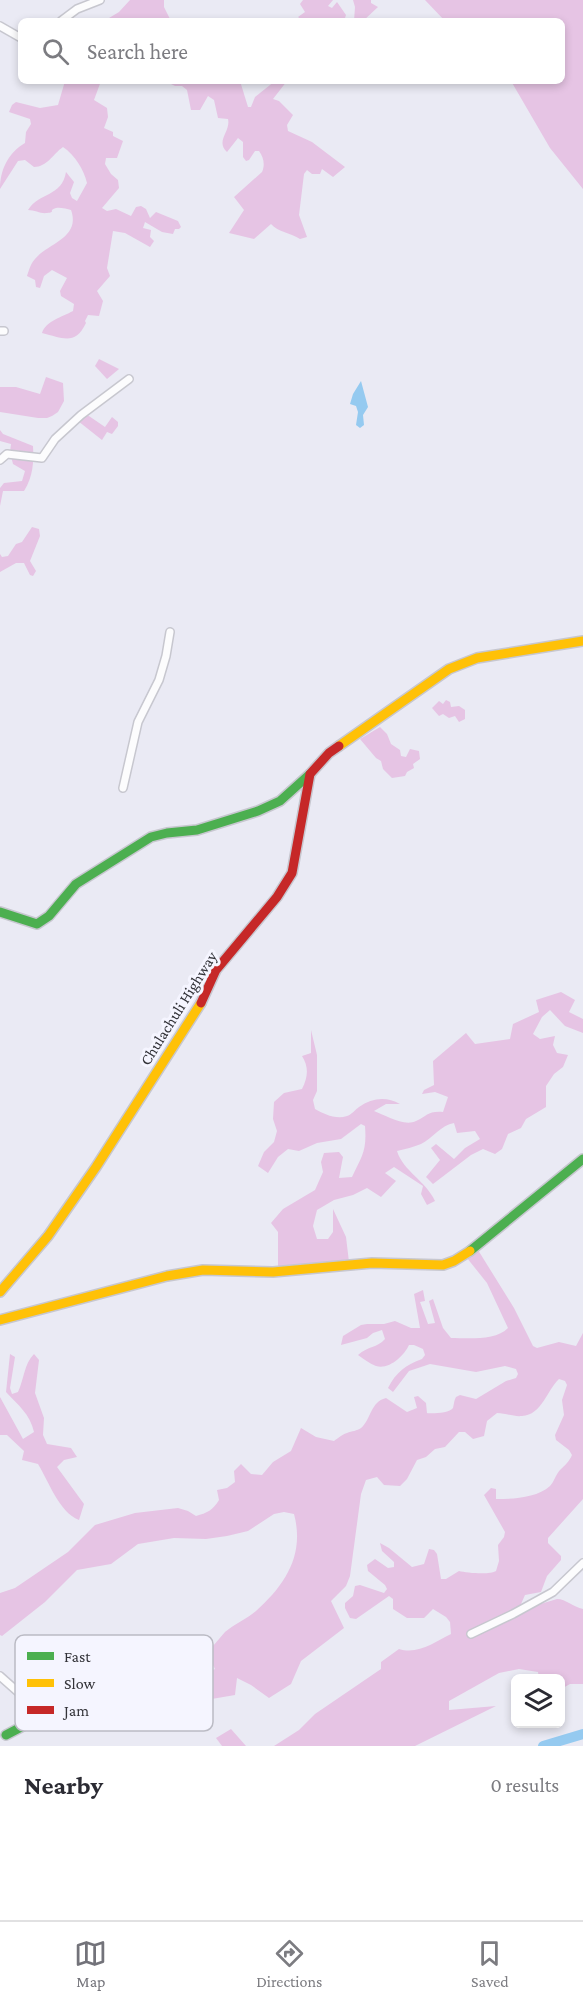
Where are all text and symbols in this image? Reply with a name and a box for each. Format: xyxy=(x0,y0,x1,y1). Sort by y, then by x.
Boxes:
search box xyxy=(18,18,565,84)
icon: search xyxy=(39,35,72,68)
text: Search here xyxy=(87,39,188,64)
street label: Chulachuli Highway xyxy=(137,948,221,1069)
legend xyxy=(15,1635,213,1731)
text: Fast xyxy=(64,1648,91,1665)
map controls xyxy=(511,1674,565,1728)
button: layers xyxy=(511,1674,565,1728)
text: Slow xyxy=(64,1675,96,1692)
text: Jam xyxy=(62,1702,89,1720)
text: Nearby xyxy=(24,1771,103,1800)
text: 0 results xyxy=(490,1774,559,1796)
tab: Map xyxy=(74,1937,107,1990)
tab: Directions xyxy=(256,1937,322,1990)
tab: Saved xyxy=(471,1937,509,1990)

